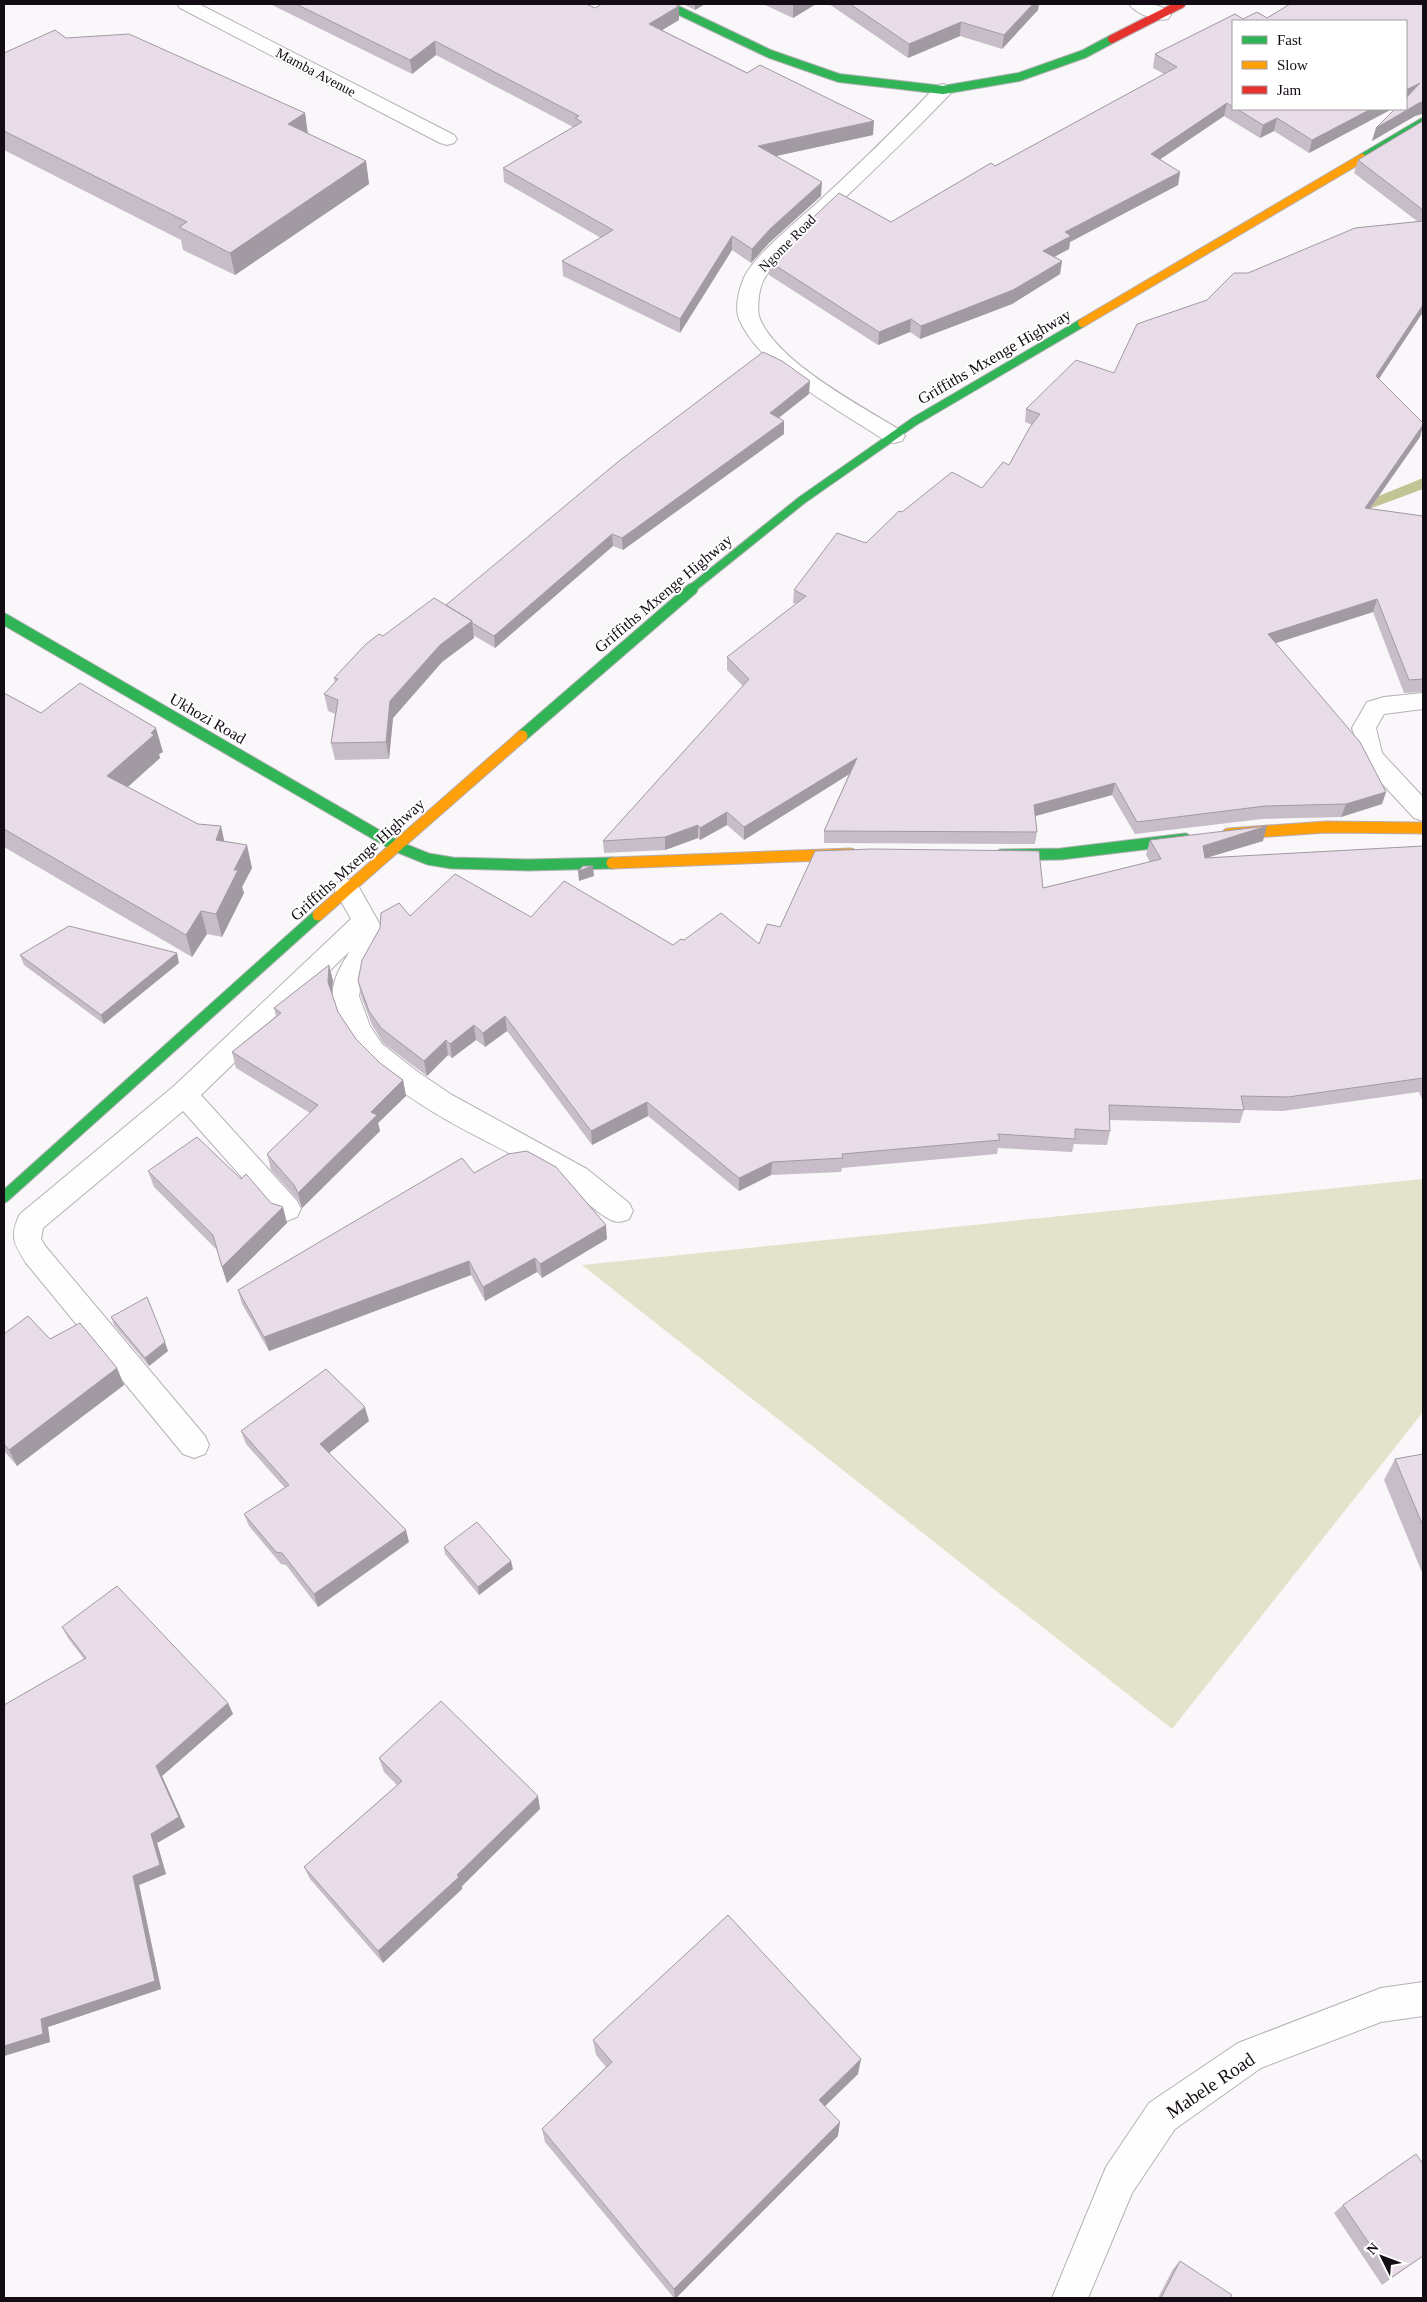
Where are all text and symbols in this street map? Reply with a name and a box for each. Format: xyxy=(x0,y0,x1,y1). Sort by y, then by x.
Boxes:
legend xyxy=(1232,20,1407,110)
text: Fast xyxy=(1277,32,1303,48)
street label: Mamba Avenue xyxy=(273,45,358,100)
text: Slow xyxy=(1277,57,1308,73)
text: Jam xyxy=(1277,82,1301,98)
street label: Ngome Road xyxy=(756,212,819,275)
street label: Griffiths Mxenge Highway xyxy=(915,306,1074,408)
street label: Griffiths Mxenge Highway xyxy=(591,531,736,657)
street label: Ukhozi Road xyxy=(167,690,249,747)
street label: Griffiths Mxenge Highway xyxy=(287,795,428,925)
street label: Mabele Road xyxy=(1162,2048,1259,2123)
north arrow xyxy=(1357,2232,1407,2282)
text: N xyxy=(1364,2240,1382,2257)

